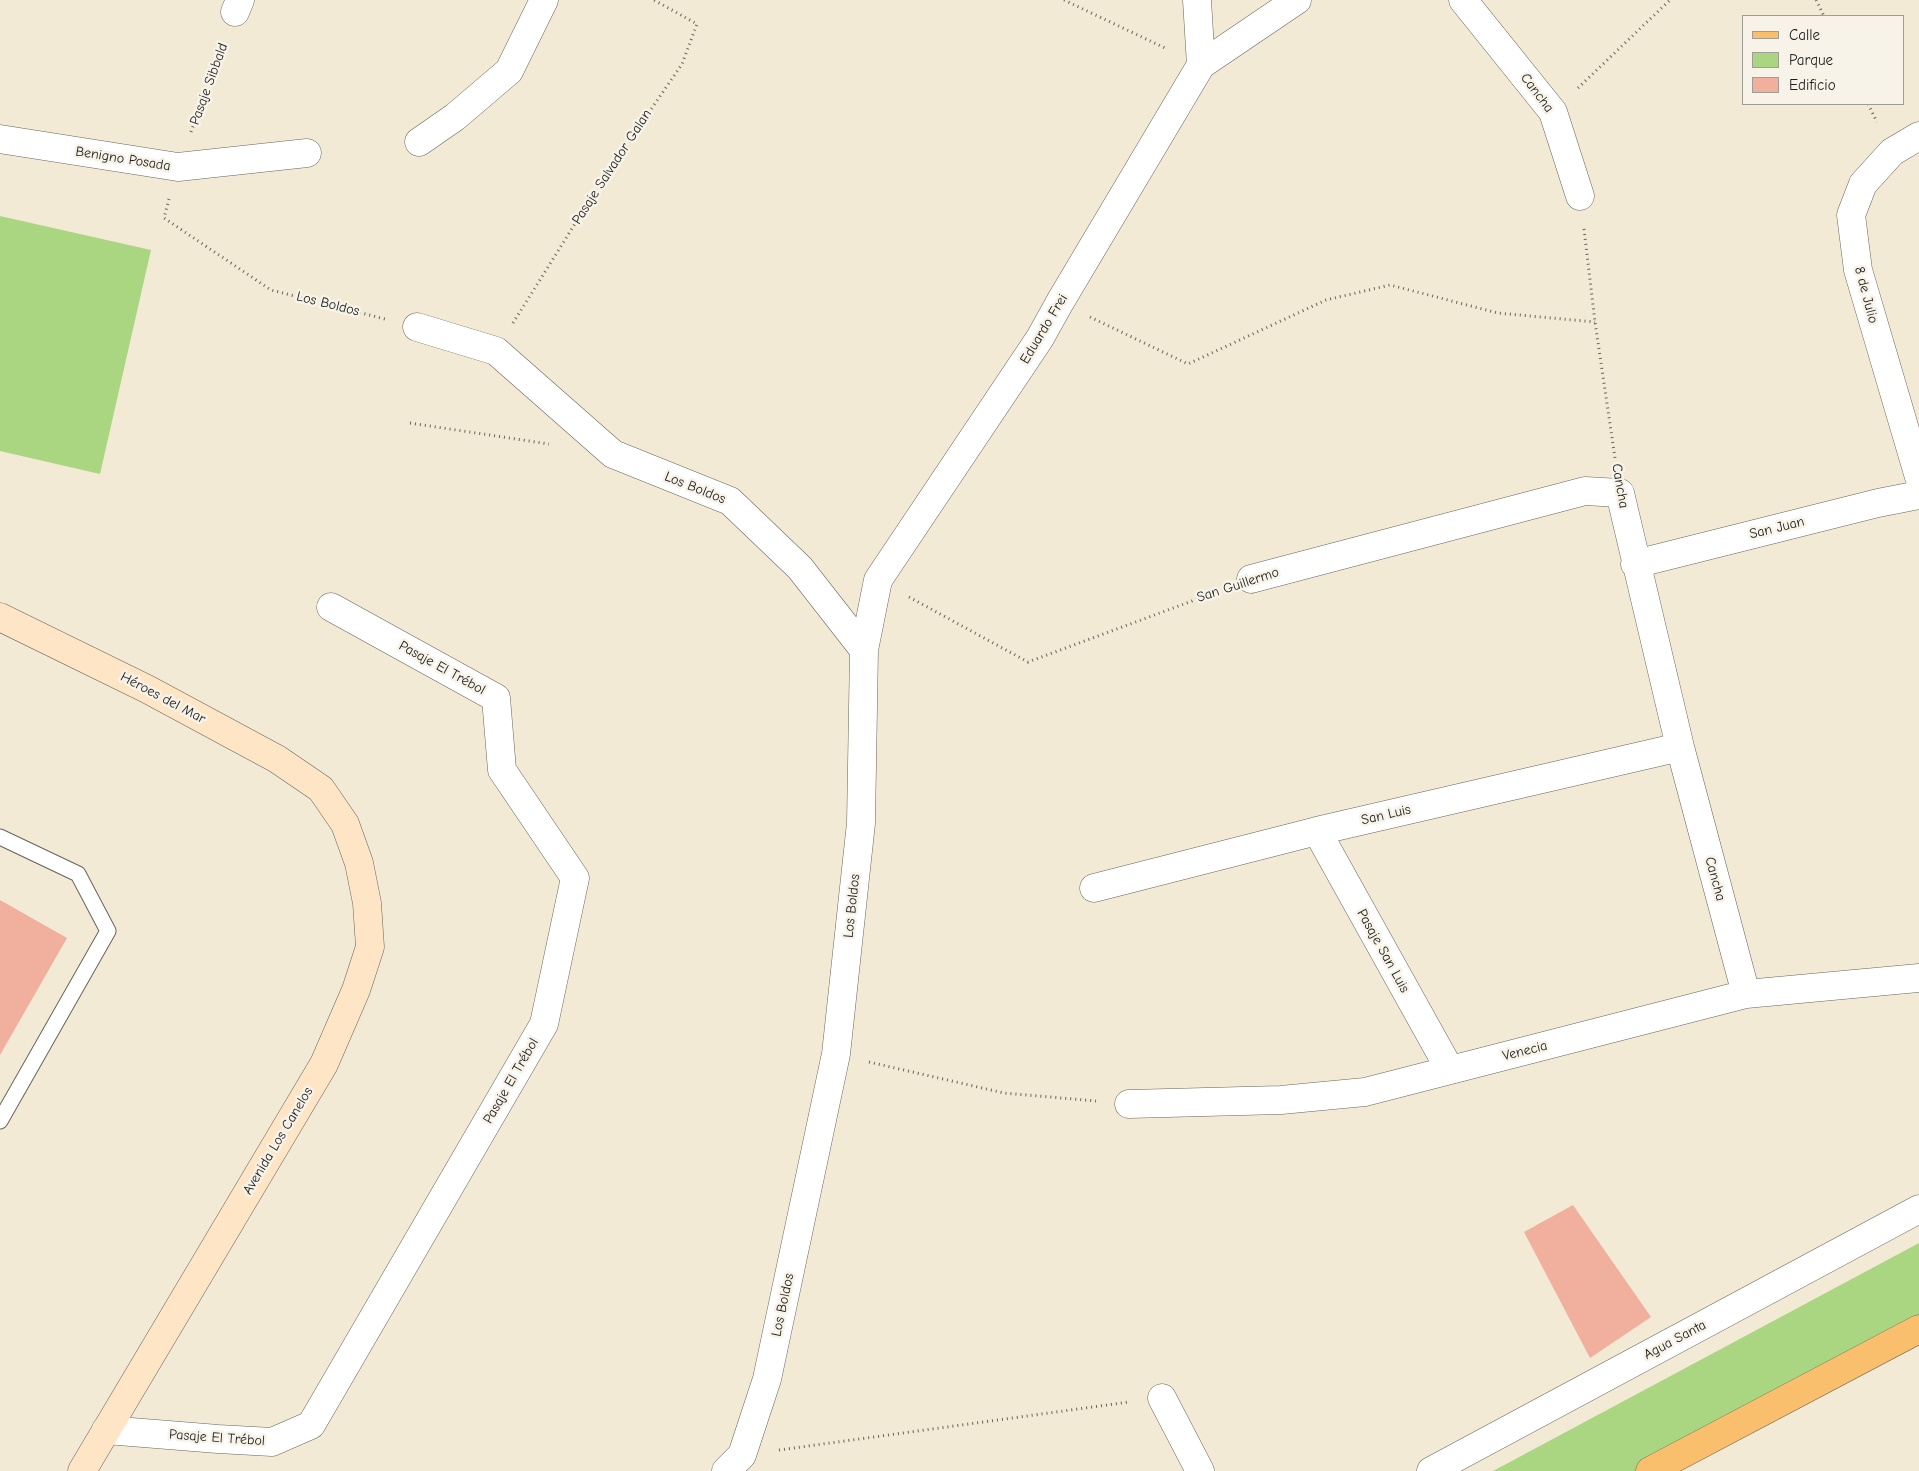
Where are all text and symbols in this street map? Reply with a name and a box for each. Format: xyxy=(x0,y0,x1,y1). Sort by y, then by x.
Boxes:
legend xyxy=(1742,15,1904,105)
text: Calle xyxy=(1789,26,1820,44)
street label: Pasaje Sibbald xyxy=(186,41,232,127)
text: Parque xyxy=(1789,51,1833,69)
street label: Cancha xyxy=(1517,70,1557,116)
text: Edificio xyxy=(1789,76,1836,94)
street label: Pasaje Salvador Galan xyxy=(569,106,655,228)
street label: Benigno Posada xyxy=(74,143,172,175)
street label: 8 de Julio xyxy=(1850,265,1882,325)
street label: Los Boldos xyxy=(295,288,361,320)
street label: Eduardo Frei xyxy=(1017,291,1071,367)
street label: Cancha xyxy=(1608,462,1632,510)
street label: Los Boldos xyxy=(662,468,728,508)
street label: San Juan xyxy=(1748,513,1806,543)
street label: San Guillermo xyxy=(1195,564,1281,606)
street label: Pasaje El Trébol xyxy=(396,637,488,699)
street label: Héroes del Mar xyxy=(118,669,208,727)
street label: San Luis xyxy=(1360,801,1412,829)
street label: Cancha xyxy=(1701,855,1729,903)
street label: Los Boldos xyxy=(840,873,864,939)
street label: Pasaje San Luis xyxy=(1353,906,1413,996)
street label: Pasaje El Trébol xyxy=(480,1035,542,1127)
street label: Venecia xyxy=(1501,1037,1549,1065)
street label: Avenida Los Canelos xyxy=(239,1084,317,1198)
street label: Los Boldos xyxy=(768,1272,798,1338)
street label: Agua Santa xyxy=(1641,1317,1709,1363)
street label: Pasaje El Trébol xyxy=(168,1426,266,1450)

